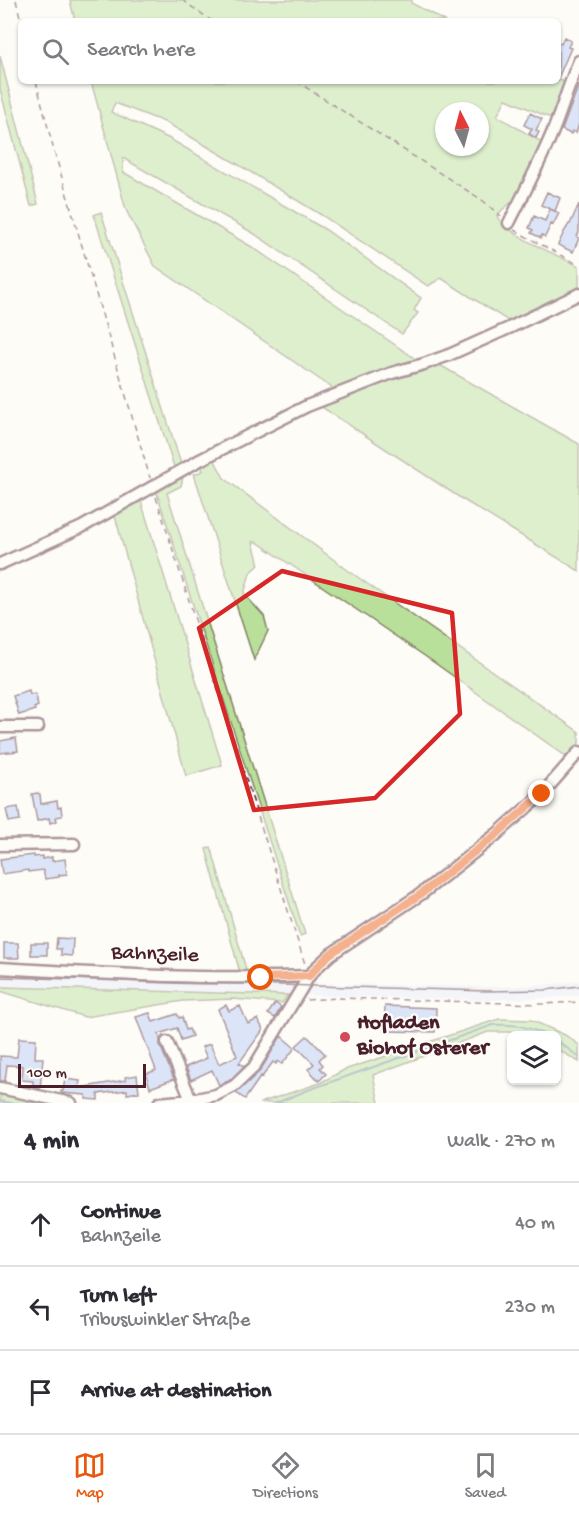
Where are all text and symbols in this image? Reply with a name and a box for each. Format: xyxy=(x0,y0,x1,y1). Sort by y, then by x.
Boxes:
search box xyxy=(18,18,561,84)
icon: search xyxy=(39,35,72,68)
text: Search here xyxy=(87,38,195,64)
north arrow xyxy=(435,102,489,156)
route end xyxy=(528,780,554,806)
street label: Bahnzeile xyxy=(110,940,200,970)
route start xyxy=(247,964,273,990)
place label: Hofladen Biohof Osterer xyxy=(356,1011,490,1062)
marker: Hofladen Biohof Osterer xyxy=(338,1030,352,1044)
map controls xyxy=(507,1031,561,1085)
button: layers xyxy=(507,1031,561,1085)
scale bar xyxy=(18,1061,146,1088)
text: 100 m xyxy=(27,1065,67,1084)
text: 4 min xyxy=(24,1127,79,1158)
text: Walk · 270 m xyxy=(447,1131,555,1154)
text: Continue xyxy=(81,1200,161,1226)
icon: ahead xyxy=(24,1208,57,1241)
text: 40 m xyxy=(515,1213,555,1236)
text: Bahnzeile xyxy=(81,1226,161,1249)
text: Turn left xyxy=(81,1284,155,1310)
icon: left xyxy=(24,1292,57,1325)
text: 230 m xyxy=(505,1297,555,1320)
text: Tribuswinkler Straße xyxy=(81,1310,250,1333)
icon: arrive xyxy=(24,1376,57,1409)
text: Arrive at destination xyxy=(81,1379,271,1405)
tab: Map xyxy=(73,1449,106,1504)
tab: Directions xyxy=(253,1449,318,1504)
tab: Saved xyxy=(465,1449,506,1504)

